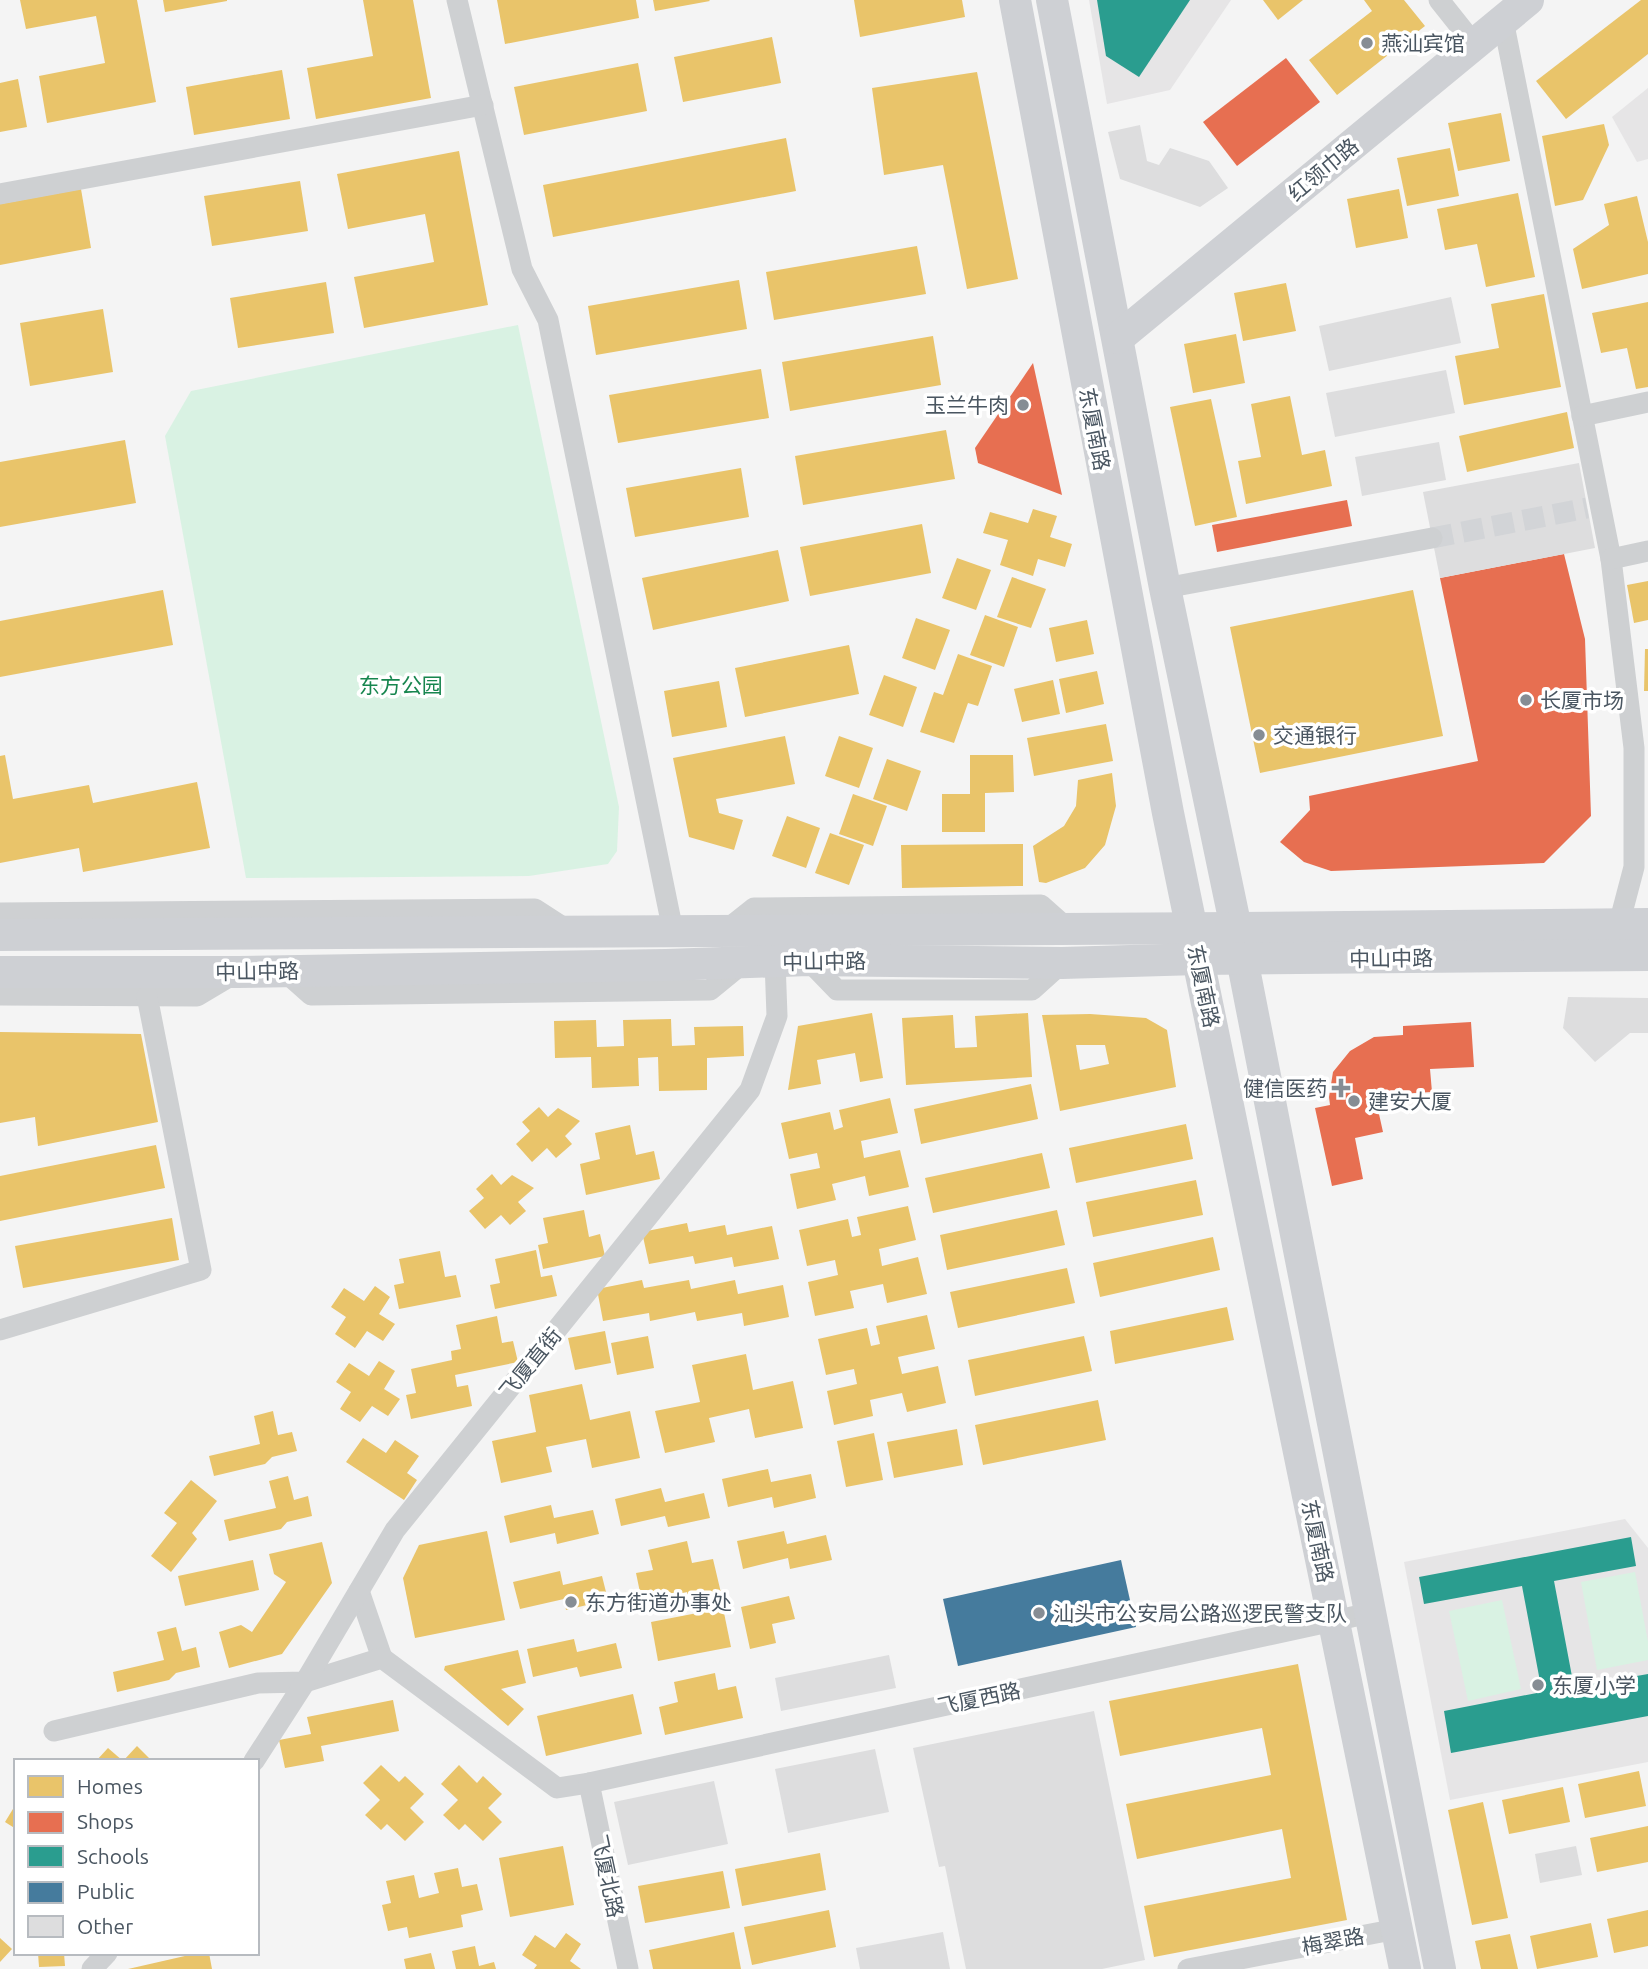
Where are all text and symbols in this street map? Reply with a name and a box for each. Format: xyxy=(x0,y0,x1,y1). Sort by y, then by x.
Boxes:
place label: 燕汕宾馆 xyxy=(1381,31,1465,55)
marker: 燕汕宾馆 xyxy=(1359,35,1375,51)
street label: 红领巾路 xyxy=(1283,133,1363,205)
street label: 东厦南路 xyxy=(1075,385,1115,473)
place label: 玉兰牛肉 xyxy=(925,393,1009,417)
marker: 玉兰牛肉 xyxy=(1015,397,1031,413)
park label: 东方公园 xyxy=(359,673,443,697)
place label: 长厦市场 xyxy=(1540,688,1624,712)
marker: 长厦市场 xyxy=(1518,692,1534,708)
place label: 交通银行 xyxy=(1273,723,1357,747)
marker: 交通银行 xyxy=(1251,727,1267,743)
street label: 东厦南路 xyxy=(1184,942,1224,1030)
street label: 中山中路 xyxy=(1349,945,1433,971)
street label: 中山中路 xyxy=(782,948,866,974)
street label: 中山中路 xyxy=(215,958,299,984)
place label: 健信医药 xyxy=(1243,1076,1327,1100)
marker: 健信医药 xyxy=(1333,1080,1349,1096)
place label: 建安大厦 xyxy=(1368,1089,1452,1113)
marker: 建安大厦 xyxy=(1346,1093,1362,1109)
street label: 飞厦直街 xyxy=(494,1323,566,1403)
street label: 东厦南路 xyxy=(1298,1497,1338,1585)
place label: 东方街道办事处 xyxy=(585,1590,732,1614)
marker: 东方街道办事处 xyxy=(563,1594,579,1610)
place label: 汕头市公安局公路巡逻民警支队 xyxy=(1053,1601,1347,1625)
marker: 汕头市公安局公路巡逻民警支队 xyxy=(1031,1605,1047,1621)
place label: 东厦小学 xyxy=(1552,1673,1636,1697)
marker: 东厦小学 xyxy=(1530,1677,1546,1693)
street label: 飞厦西路 xyxy=(935,1678,1023,1718)
legend xyxy=(14,1759,259,1955)
text: Homes xyxy=(77,1774,143,1798)
text: Shops xyxy=(77,1809,134,1833)
street label: 飞厦北路 xyxy=(588,1832,628,1920)
text: Schools xyxy=(77,1844,149,1868)
text: Public xyxy=(77,1879,134,1903)
text: Other xyxy=(77,1914,133,1938)
street label: 梅翠路 xyxy=(1300,1923,1366,1959)

